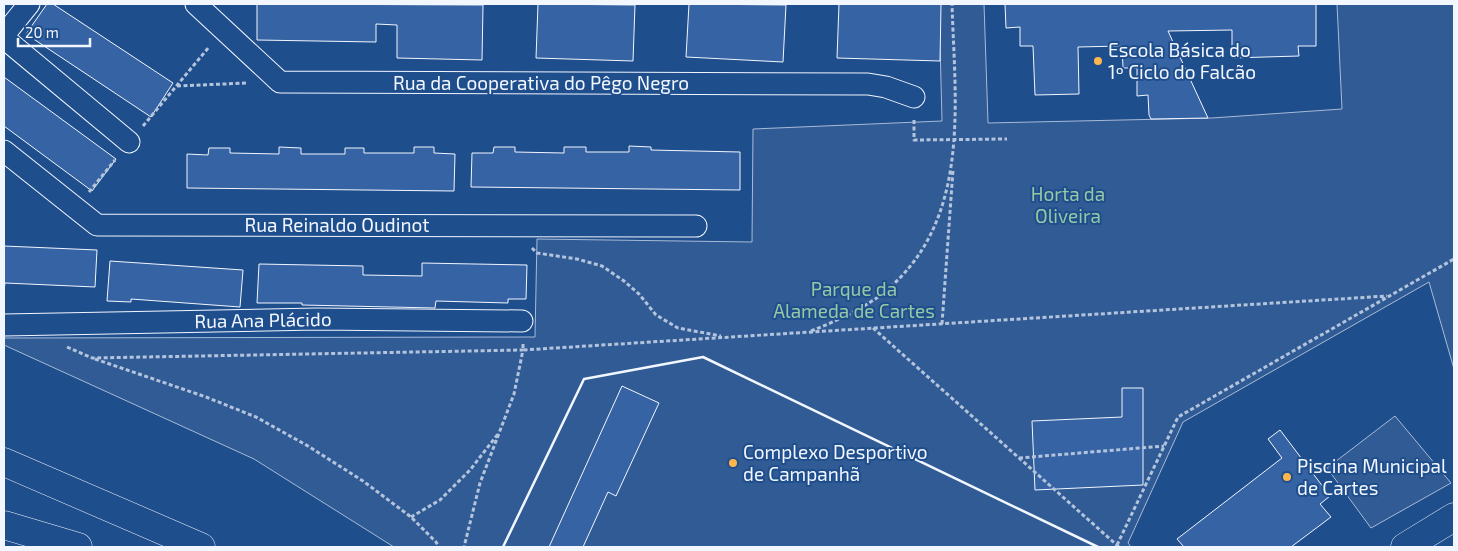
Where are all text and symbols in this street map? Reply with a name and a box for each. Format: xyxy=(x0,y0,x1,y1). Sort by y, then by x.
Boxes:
scale bar xyxy=(18,15,90,47)
text: 20 m xyxy=(25,23,59,41)
place label: Escola Básica do 1º Ciclo do Falcão xyxy=(1108,38,1256,83)
marker: Escola Básica do 1º Ciclo do Falcão xyxy=(1092,55,1104,67)
street label: Rua da Cooperativa do Pêgo Negro xyxy=(393,71,689,94)
park label: Horta da Oliveira xyxy=(1031,182,1105,227)
street label: Rua Reinaldo Oudinot xyxy=(244,213,430,236)
park label: Parque da Alameda de Cartes xyxy=(773,277,935,322)
street label: Rua Ana Plácido xyxy=(194,307,332,332)
place label: Complexo Desportivo de Campanhã xyxy=(743,440,928,485)
place label: Piscina Municipal de Cartes xyxy=(1297,454,1447,499)
marker: Complexo Desportivo de Campanhã xyxy=(727,457,739,469)
marker: Piscina Municipal de Cartes xyxy=(1281,471,1293,483)

